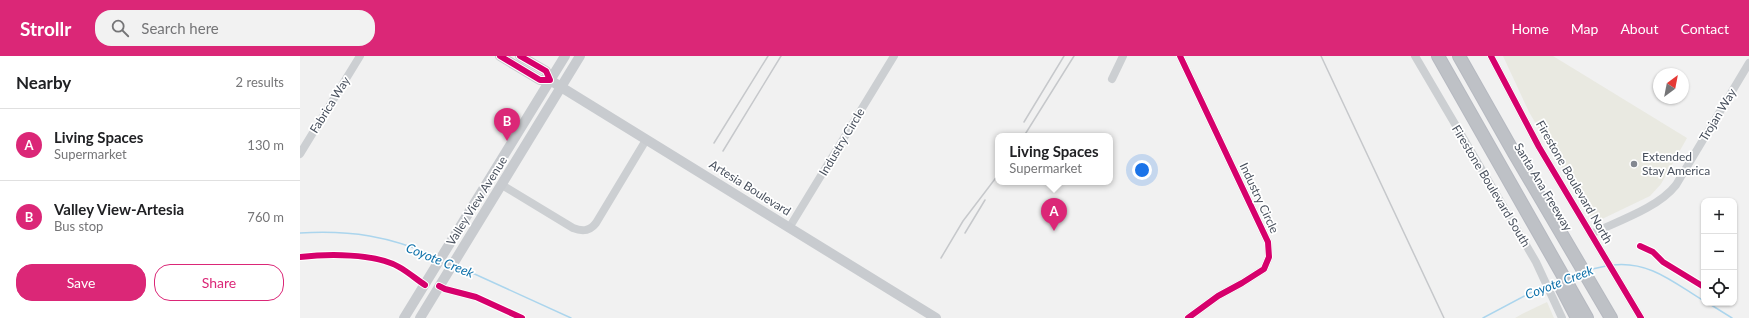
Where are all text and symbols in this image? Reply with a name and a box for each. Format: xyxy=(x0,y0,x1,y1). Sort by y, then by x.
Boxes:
search box xyxy=(95,10,375,46)
text: Strollr xyxy=(20,17,71,40)
icon: search xyxy=(109,17,131,39)
text: Search here xyxy=(141,19,219,37)
text: Home xyxy=(1511,20,1549,37)
text: Map xyxy=(1571,20,1598,37)
text: About xyxy=(1620,20,1658,37)
text: Contact xyxy=(1680,20,1729,37)
north arrow xyxy=(1653,68,1689,104)
text: Nearby xyxy=(16,72,71,93)
street label: Fabrica Way xyxy=(306,73,353,136)
text: 2 results xyxy=(236,74,284,90)
street label: Trojan Way xyxy=(1696,85,1740,144)
street label: Industry Circle xyxy=(816,105,868,178)
pin: B xyxy=(494,108,520,141)
street label: Firestone Boulevard North xyxy=(1533,117,1616,246)
street label: Firestone Boulevard South xyxy=(1449,122,1534,249)
text: Living Spaces xyxy=(54,128,143,146)
popup xyxy=(995,133,1113,185)
text: A xyxy=(24,137,34,153)
text: 130 m xyxy=(247,137,284,153)
street label: Santa Ana Freeway xyxy=(1511,140,1576,234)
text: Living Spaces xyxy=(1009,142,1099,160)
text: Supermarket xyxy=(54,146,127,162)
place label: Extended Stay America xyxy=(1642,149,1710,178)
street label: Valley View Avenue xyxy=(443,153,510,248)
street label: Artesia Boulevard xyxy=(707,157,794,219)
marker: Extended Stay America xyxy=(1629,159,1639,169)
text: Supermarket xyxy=(1009,160,1082,176)
your location xyxy=(1132,160,1152,180)
street label: Industry Circle xyxy=(1237,160,1282,235)
pin: A xyxy=(1041,198,1067,231)
map controls xyxy=(1701,198,1737,306)
button: + xyxy=(1701,198,1737,234)
text: Valley View-Artesia xyxy=(54,200,184,218)
text: B xyxy=(25,209,33,225)
text: 760 m xyxy=(247,209,284,225)
text: Bus stop xyxy=(54,218,103,234)
button: − xyxy=(1701,234,1737,270)
water label: Coyote Creek xyxy=(404,239,477,281)
water label: Coyote Creek xyxy=(1523,261,1596,302)
button: Save xyxy=(16,264,146,301)
button: Share xyxy=(154,264,284,301)
button: locate xyxy=(1701,270,1737,306)

